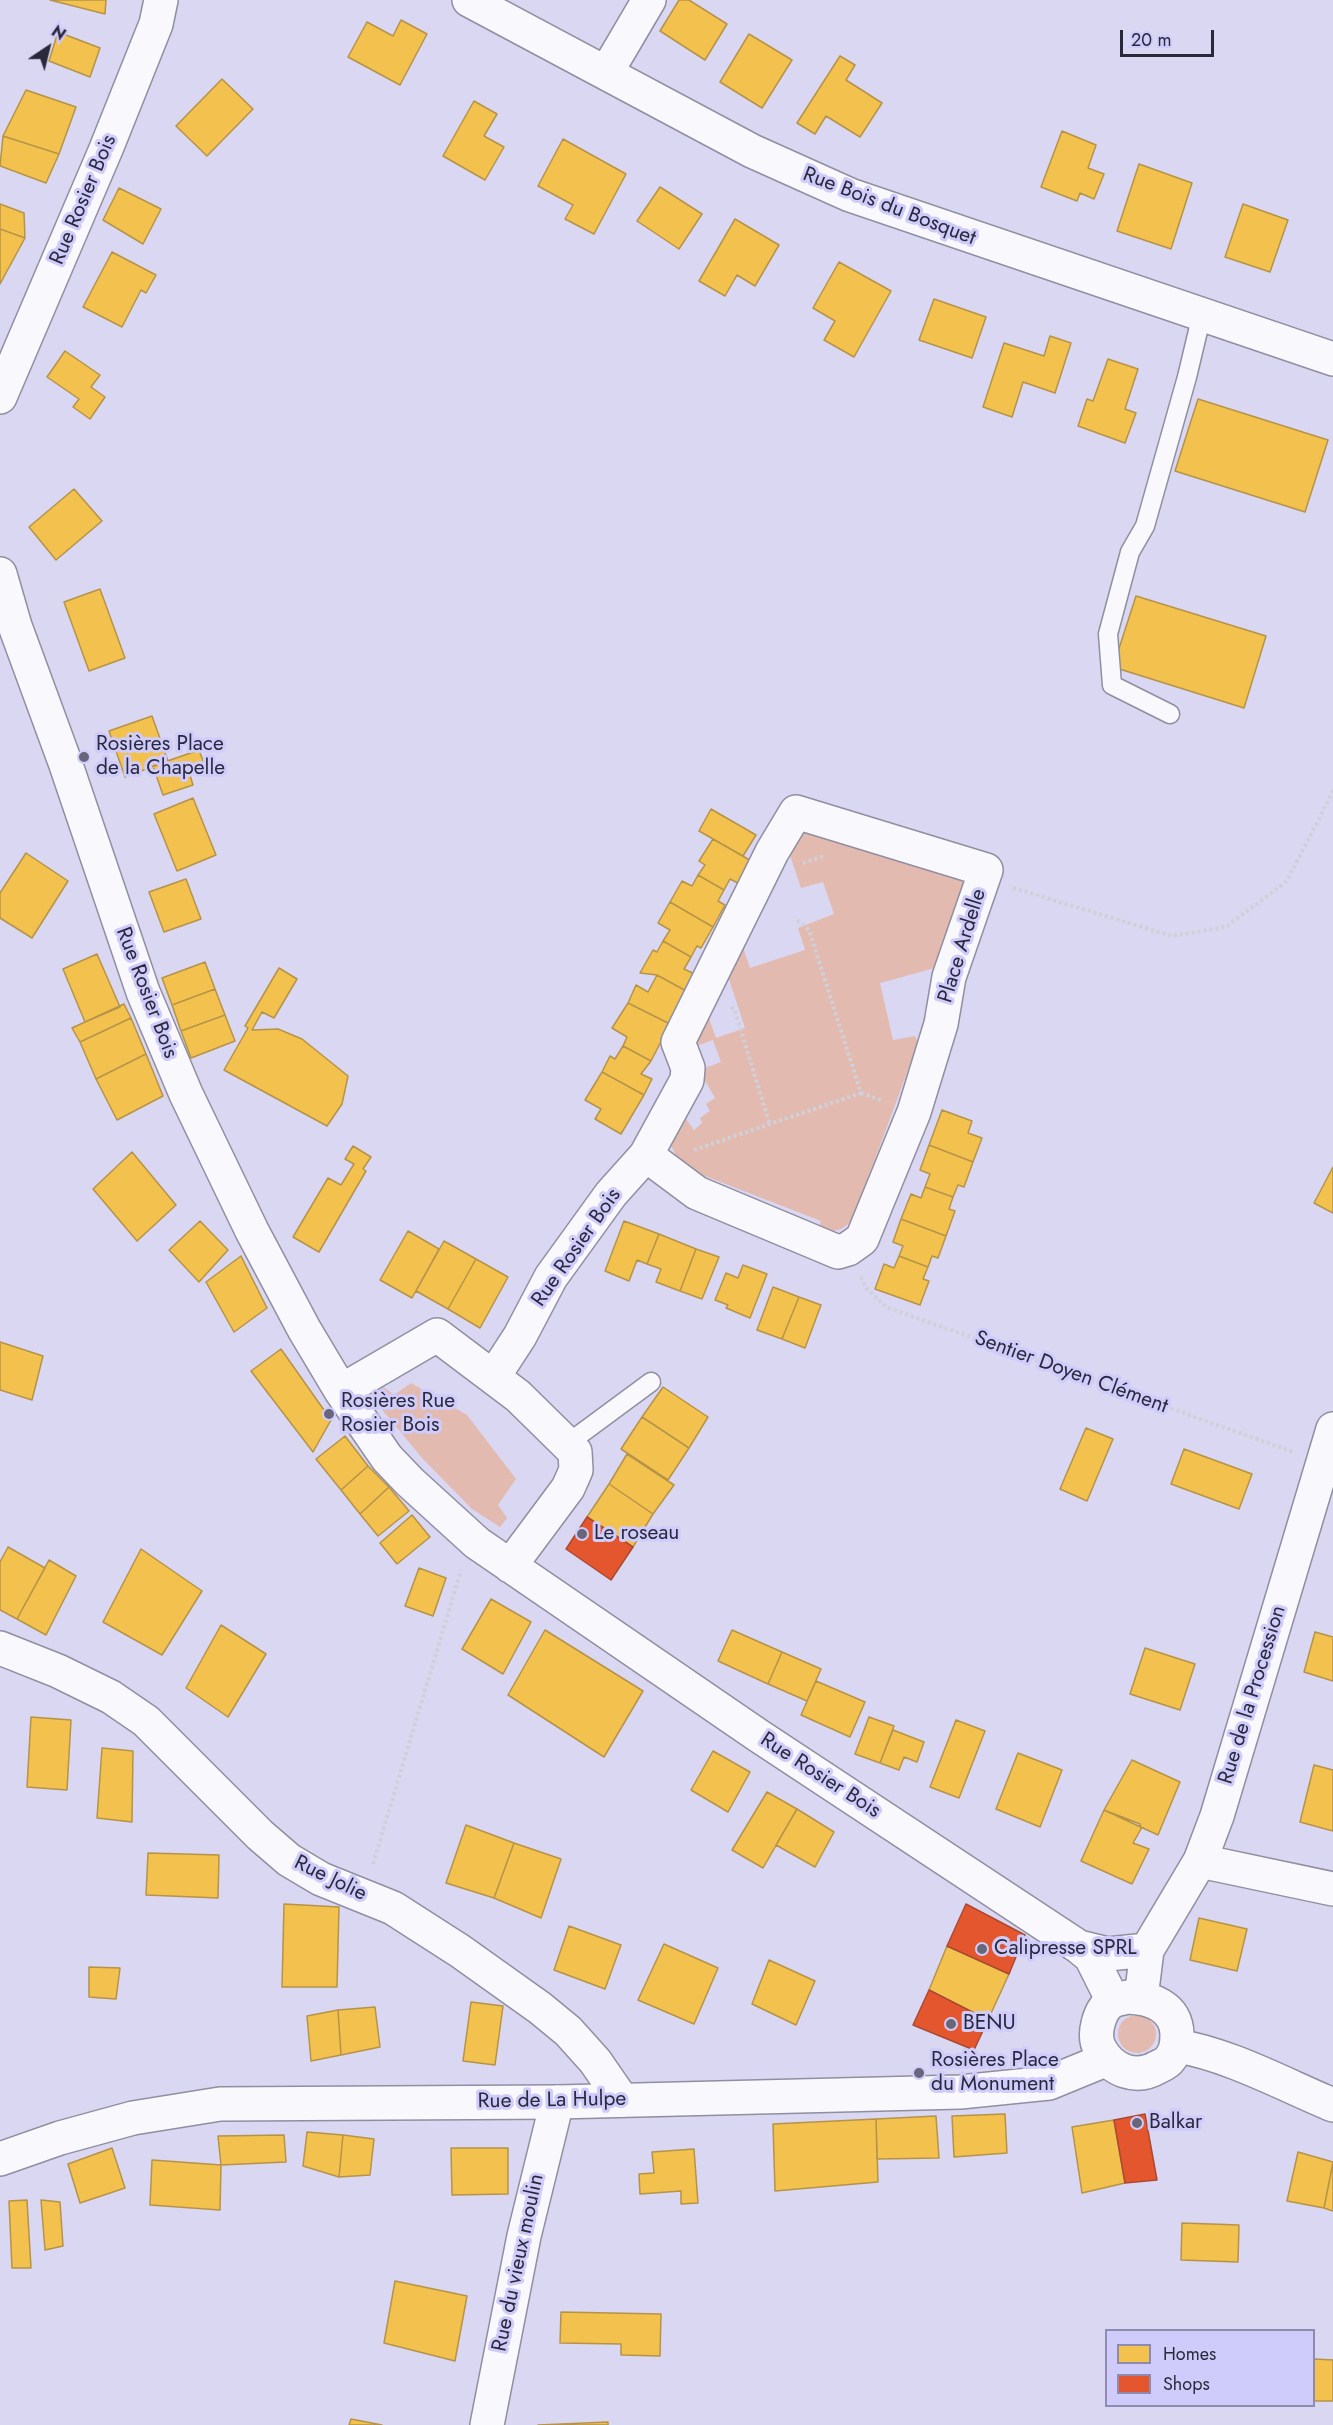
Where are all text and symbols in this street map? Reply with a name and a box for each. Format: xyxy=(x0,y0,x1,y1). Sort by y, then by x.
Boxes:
north arrow xyxy=(18,18,78,78)
scale bar xyxy=(1123,18,1218,56)
text: N xyxy=(47,20,70,46)
text: 20 m xyxy=(1131,27,1171,53)
street label: Rue Rosier Bois xyxy=(45,131,123,269)
street label: Rue Bois du Bosquet xyxy=(799,162,979,252)
place label: Rosières Place de la Chapelle xyxy=(96,732,225,782)
marker: Rosières Place de la Chapelle xyxy=(77,750,91,764)
street label: Place Ardelle xyxy=(934,886,992,1006)
street label: Rue Rosier Bois xyxy=(109,924,183,1062)
street label: Rue Rosier Bois xyxy=(527,1184,627,1312)
street label: Sentier Doyen Clément xyxy=(971,1326,1171,1420)
place label: Rosières Rue Rosier Bois xyxy=(341,1389,455,1439)
marker: Rosières Rue Rosier Bois xyxy=(322,1407,336,1421)
place label: Le roseau xyxy=(594,1521,679,1547)
marker: Le roseau xyxy=(575,1527,589,1541)
street label: Rue de la Procession xyxy=(1214,1603,1292,1787)
street label: Rue Rosier Bois xyxy=(755,1728,885,1824)
street label: Rue Jolie xyxy=(290,1851,370,1907)
place label: Calipresse SPRL xyxy=(994,1936,1137,1962)
marker: Calipresse SPRL xyxy=(975,1942,989,1956)
place label: BENU xyxy=(963,2011,1016,2037)
marker: BENU xyxy=(944,2017,958,2031)
place label: Rosières Place du Monument xyxy=(931,2048,1059,2098)
marker: Rosières Place du Monument xyxy=(912,2066,926,2080)
street label: Rue de La Hulpe xyxy=(478,2087,626,2115)
place label: Balkar xyxy=(1149,2110,1202,2136)
marker: Balkar xyxy=(1130,2116,1144,2130)
street label: Rue du vieux moulin xyxy=(488,2172,550,2354)
legend xyxy=(1105,2329,1315,2407)
text: Homes xyxy=(1163,2341,1216,2367)
text: Shops xyxy=(1163,2371,1210,2397)

